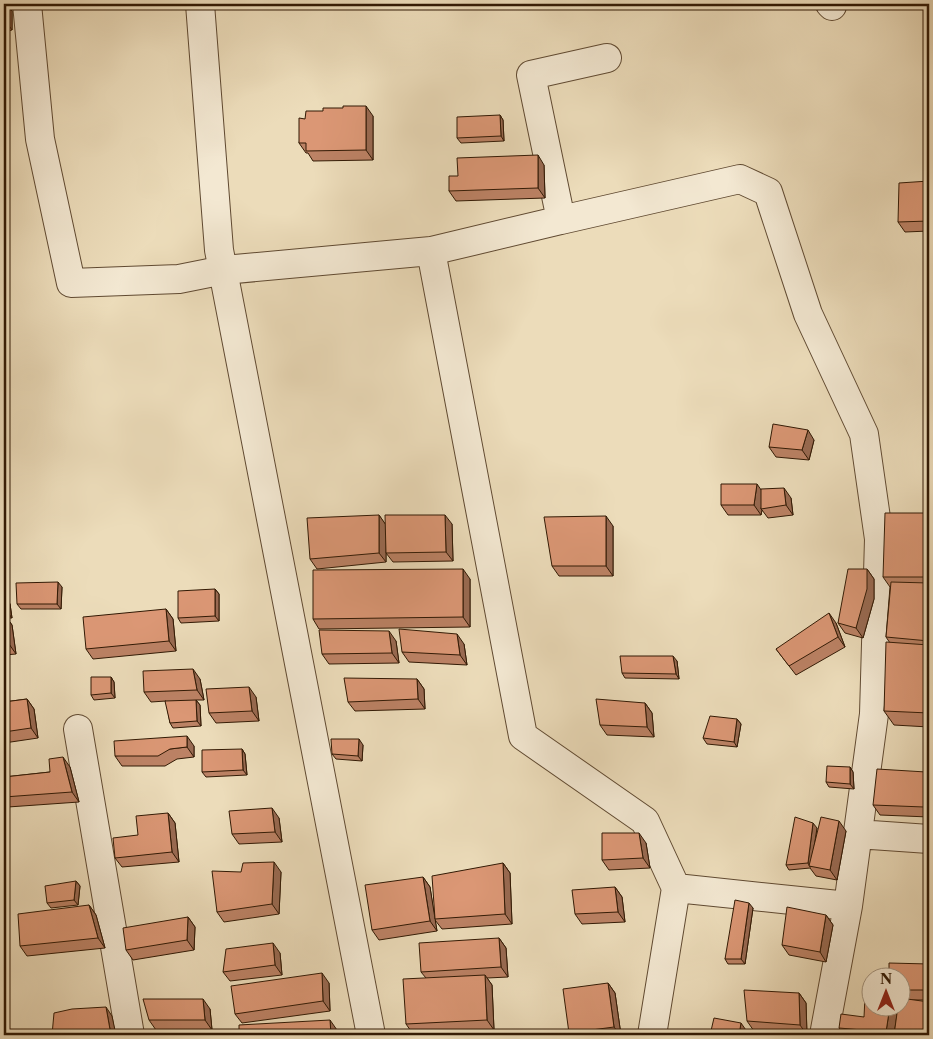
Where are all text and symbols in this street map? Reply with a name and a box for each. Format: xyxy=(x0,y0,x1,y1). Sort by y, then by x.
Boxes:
north arrow xyxy=(860,966,910,1016)
text: N xyxy=(880,970,892,988)

